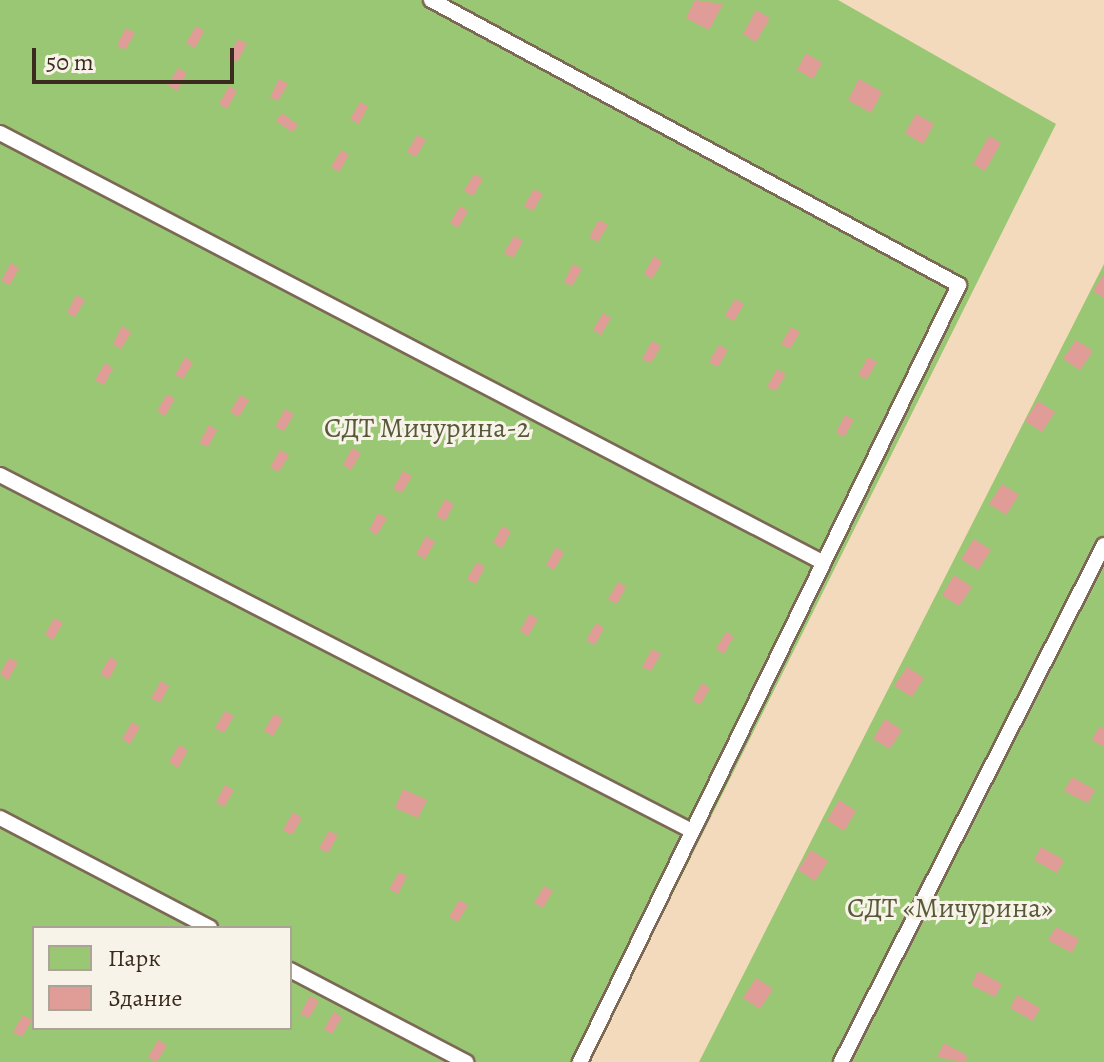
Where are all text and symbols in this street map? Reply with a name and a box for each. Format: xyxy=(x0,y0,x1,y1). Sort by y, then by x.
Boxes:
scale bar xyxy=(36,32,238,82)
text: 50 m xyxy=(46,46,94,78)
park label: СДТ Мичурина-2 xyxy=(324,411,530,445)
park label: СДТ «Мичурина» xyxy=(847,891,1053,925)
legend xyxy=(32,926,292,1030)
text: Парк xyxy=(108,942,161,974)
text: Здание xyxy=(108,982,183,1014)

